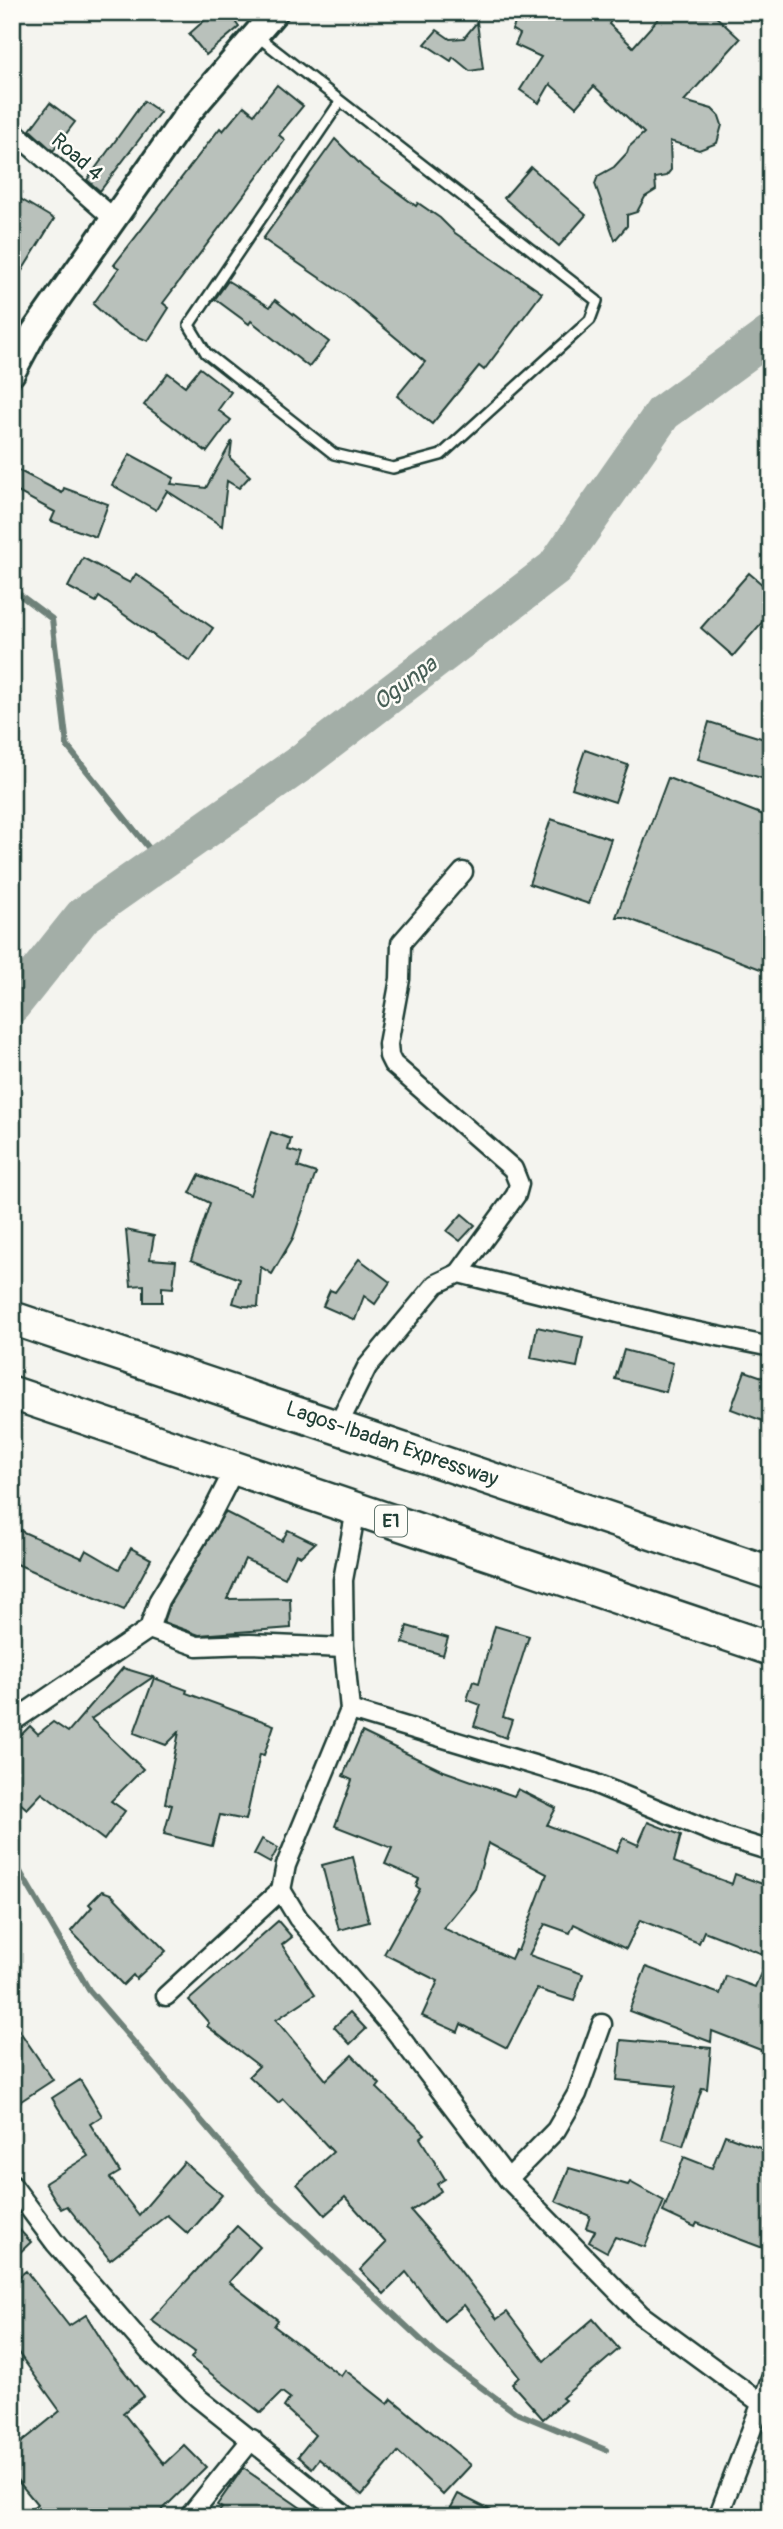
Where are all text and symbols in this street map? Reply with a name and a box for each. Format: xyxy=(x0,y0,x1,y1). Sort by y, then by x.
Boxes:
street label: Road 4 xyxy=(45,127,109,187)
water label: Ogunpa xyxy=(367,649,444,716)
street label: Lagos-Ibadan Expressway xyxy=(282,1395,502,1493)
road number: E1 xyxy=(375,1506,407,1536)

